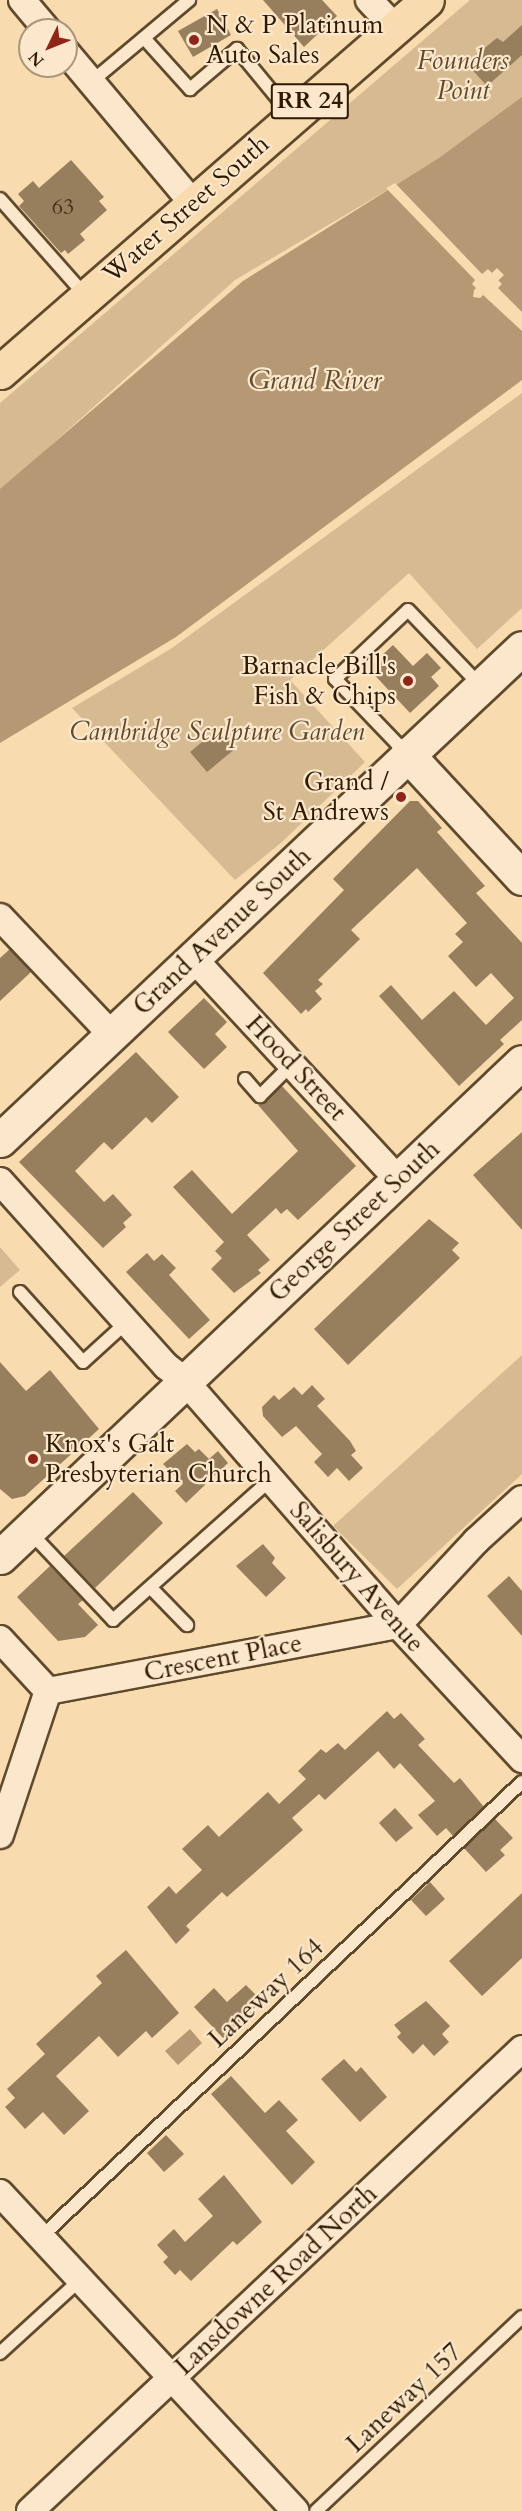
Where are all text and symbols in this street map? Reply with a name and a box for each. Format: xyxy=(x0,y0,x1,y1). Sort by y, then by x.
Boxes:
place label: N & P Platinum Auto Sales xyxy=(206,9,384,70)
north arrow xyxy=(18,18,78,78)
marker: N & P Platinum Auto Sales xyxy=(187,33,201,47)
park label: Founders Point xyxy=(417,45,509,106)
text: N xyxy=(24,46,49,71)
road number: RR 24 xyxy=(270,80,350,122)
street label: Water Street South xyxy=(97,128,275,290)
house number: 63 xyxy=(52,195,74,221)
water label: Grand River xyxy=(248,365,382,397)
place label: Barnacle Bill's Fish & Chips xyxy=(242,650,396,712)
marker: Barnacle Bill's Fish & Chips xyxy=(401,674,415,688)
park label: Cambridge Sculpture Garden xyxy=(69,716,365,748)
place label: Grand / St Andrews xyxy=(263,766,389,828)
marker: Grand / St Andrews xyxy=(394,790,408,804)
street label: Grand Avenue South xyxy=(127,840,317,1022)
street label: Hood Street xyxy=(239,1009,353,1127)
street label: George Street South xyxy=(262,1134,446,1308)
place label: Knox's Galt Presbyterian Church xyxy=(45,1428,272,1490)
marker: Knox's Galt Presbyterian Church xyxy=(26,1452,40,1466)
street label: Salisbury Avenue xyxy=(283,1495,431,1659)
street label: Crescent Place xyxy=(141,1627,305,1689)
street label: Laneway 164 xyxy=(202,1932,330,2054)
street label: Lansdowne Road North xyxy=(168,2178,384,2382)
street label: Laneway 157 xyxy=(340,2337,468,2459)

